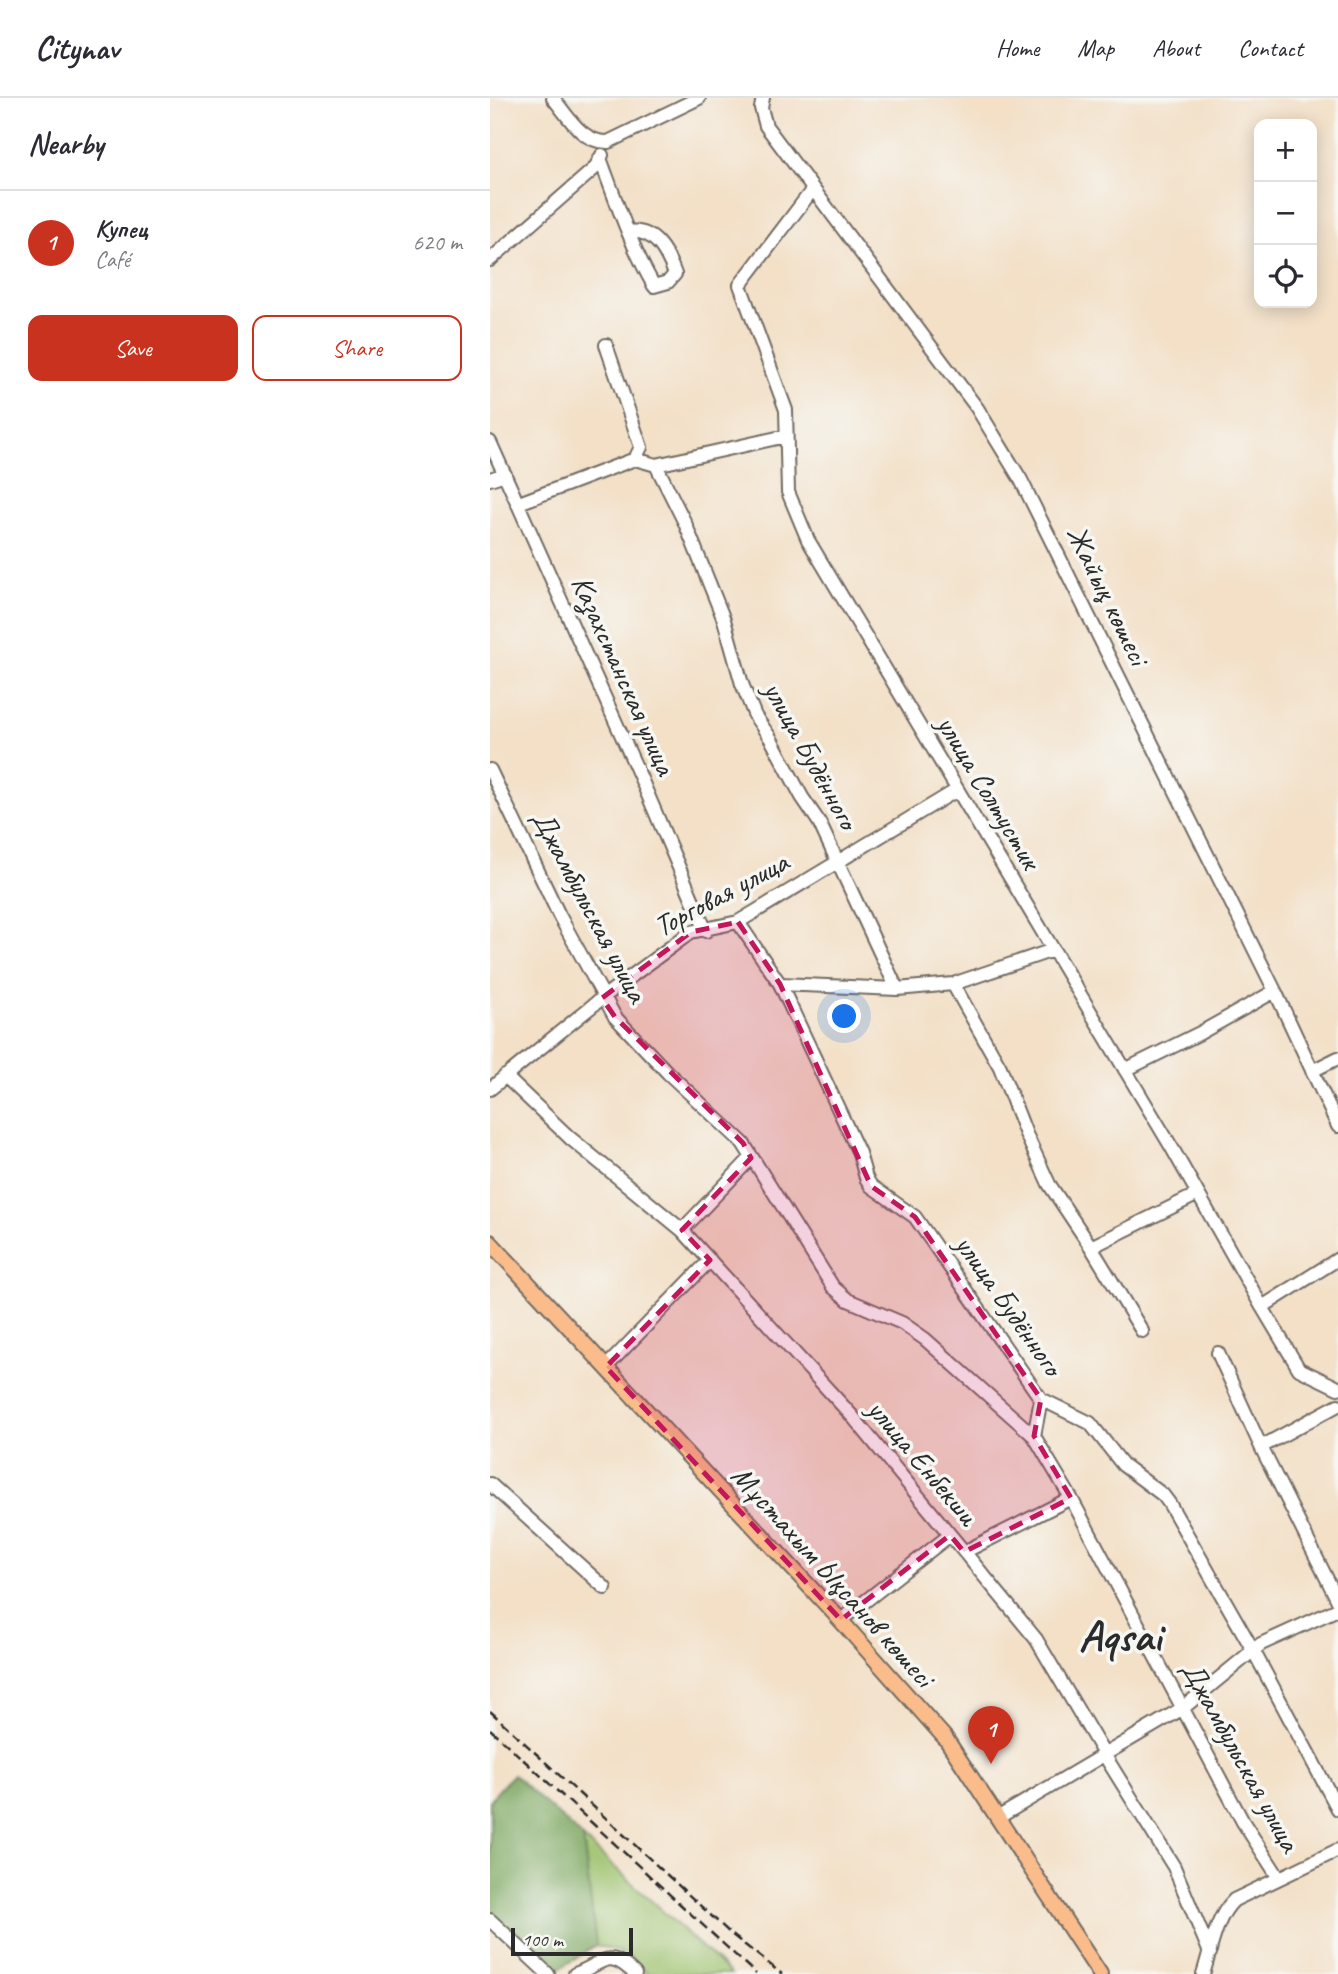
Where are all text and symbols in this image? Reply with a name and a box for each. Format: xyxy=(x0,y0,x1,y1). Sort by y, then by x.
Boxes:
text: Citynav xyxy=(35,27,119,69)
text: Home xyxy=(996,33,1039,63)
text: Map xyxy=(1077,33,1114,63)
text: About xyxy=(1152,33,1200,63)
text: Contact xyxy=(1238,33,1303,63)
map controls xyxy=(1254,119,1317,308)
button: + xyxy=(1254,119,1317,182)
text: Nearby xyxy=(28,125,104,163)
button: − xyxy=(1254,182,1317,245)
text: Купец xyxy=(95,212,148,245)
text: 1 xyxy=(46,228,56,257)
text: 620 m xyxy=(413,228,462,257)
text: Café xyxy=(95,245,130,274)
button: locate xyxy=(1254,245,1317,308)
button: Save xyxy=(28,315,238,381)
button: Share xyxy=(252,315,462,381)
street label: Жайық көшесі xyxy=(1058,519,1160,674)
street label: Казахстанская улица xyxy=(563,569,686,782)
street label: улица Будённого xyxy=(754,673,869,839)
street label: улица Солтустик xyxy=(927,706,1051,878)
street label: Джамбульская улица xyxy=(523,803,658,1011)
street label: Торговая улица xyxy=(647,842,796,945)
your location xyxy=(827,999,861,1033)
street label: улица Будённого xyxy=(945,1226,1073,1386)
street label: улица Енбекши xyxy=(858,1390,988,1534)
street label: Мұстахым Ықсанов көшесі xyxy=(723,1457,945,1698)
district label: Aqsai xyxy=(1079,1609,1167,1664)
street label: Джамбульская улица xyxy=(1173,1654,1310,1860)
pin: 1 xyxy=(968,1706,1014,1764)
scale bar xyxy=(511,1925,634,1957)
text: 100 m xyxy=(522,1928,563,1952)

